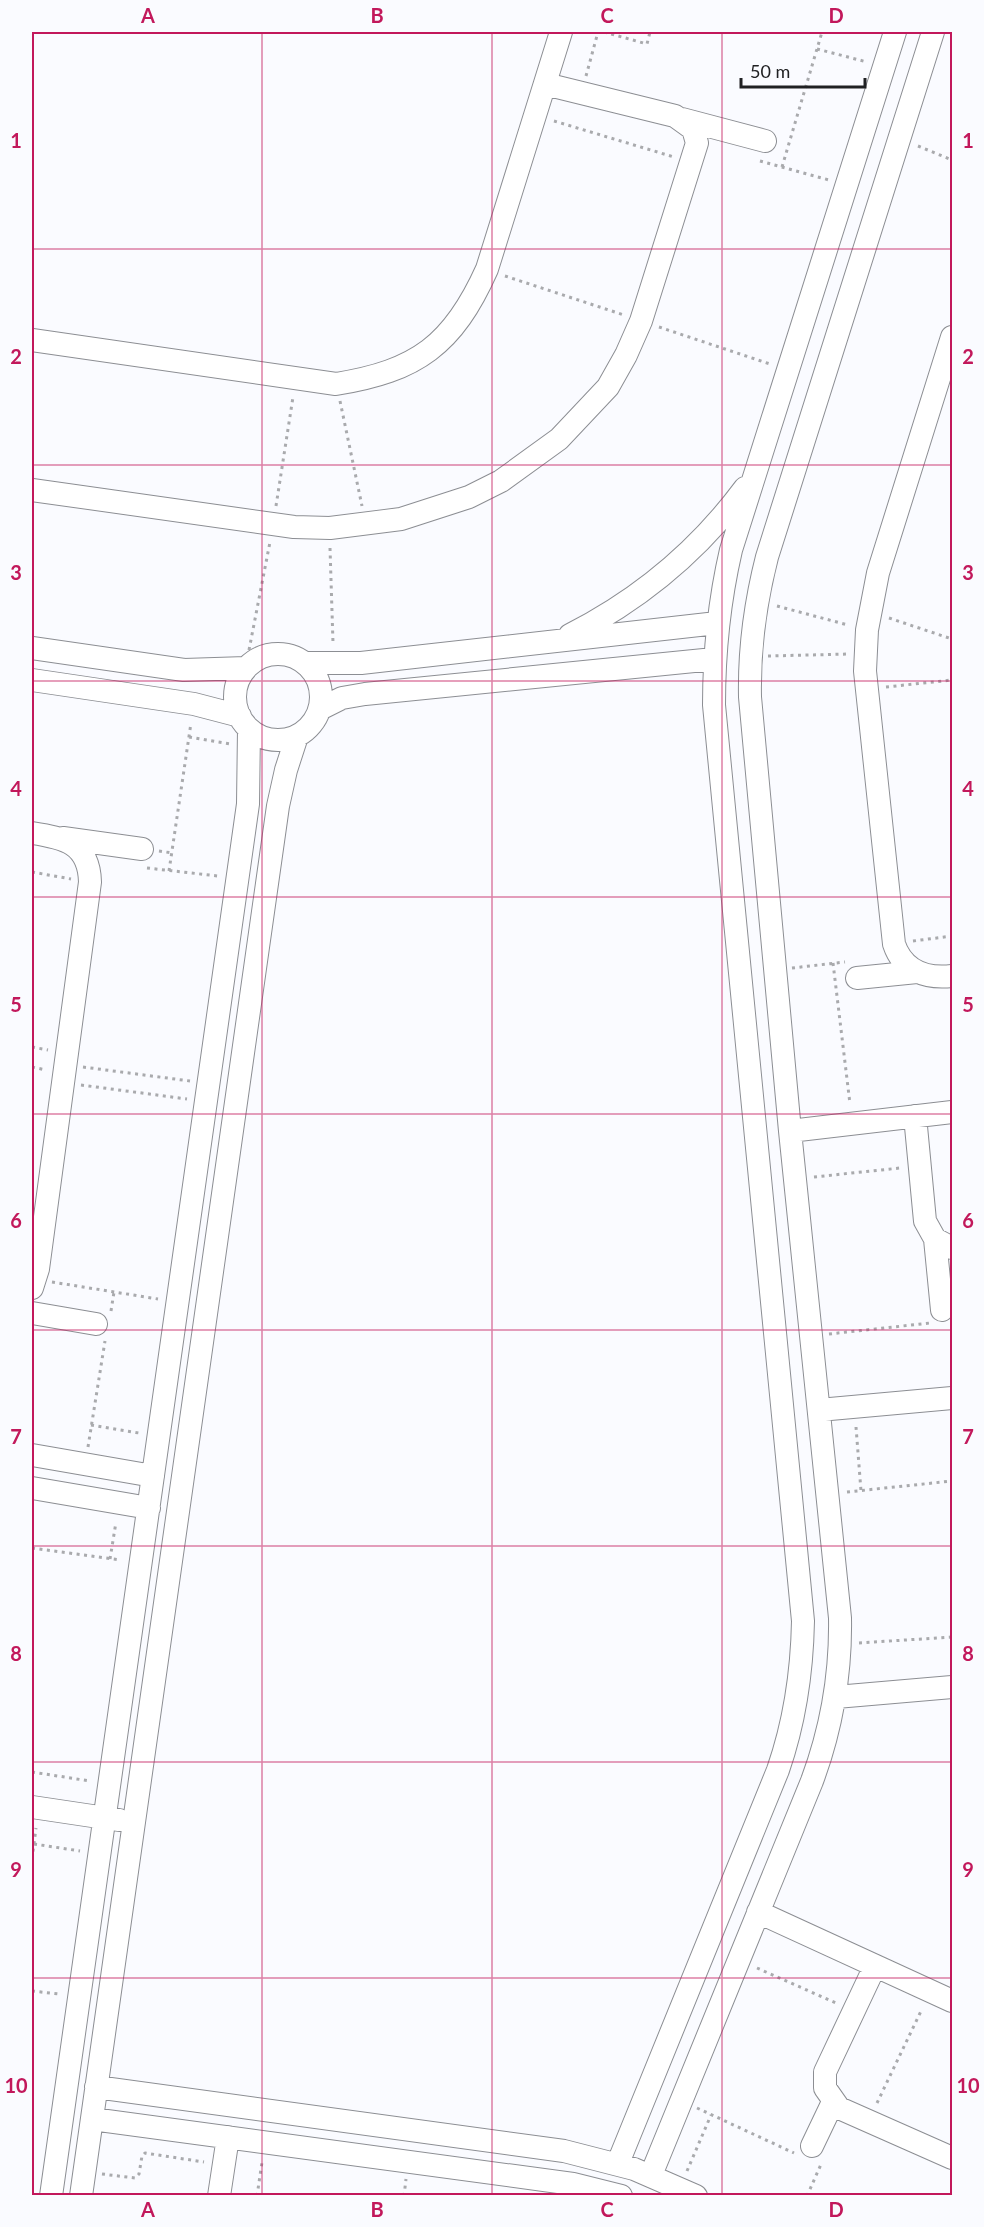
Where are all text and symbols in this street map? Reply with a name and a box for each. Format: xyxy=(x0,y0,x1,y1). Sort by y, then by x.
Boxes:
text: A xyxy=(140,3,155,27)
text: B xyxy=(370,3,384,27)
text: C xyxy=(600,3,614,27)
text: D xyxy=(828,3,844,27)
scale bar xyxy=(741,51,866,89)
text: 50 m xyxy=(750,60,790,82)
text: 1 xyxy=(10,128,22,152)
text: 1 xyxy=(962,128,974,152)
text: 2 xyxy=(10,344,22,368)
text: 2 xyxy=(962,344,974,368)
text: 3 xyxy=(10,560,22,584)
text: 3 xyxy=(962,560,974,584)
text: 4 xyxy=(10,776,22,800)
text: 4 xyxy=(962,776,974,800)
text: 5 xyxy=(10,992,22,1016)
text: 5 xyxy=(962,992,974,1016)
text: 6 xyxy=(10,1208,22,1232)
text: 6 xyxy=(962,1208,974,1232)
text: 7 xyxy=(10,1424,22,1448)
text: 7 xyxy=(962,1424,974,1448)
text: 8 xyxy=(10,1641,22,1665)
text: 8 xyxy=(962,1641,974,1665)
text: 9 xyxy=(10,1857,22,1881)
text: 9 xyxy=(962,1857,974,1881)
text: 10 xyxy=(4,2073,28,2097)
text: 10 xyxy=(956,2073,980,2097)
text: A xyxy=(140,2197,155,2221)
text: B xyxy=(370,2197,384,2221)
text: C xyxy=(600,2197,614,2221)
text: D xyxy=(828,2197,844,2221)

